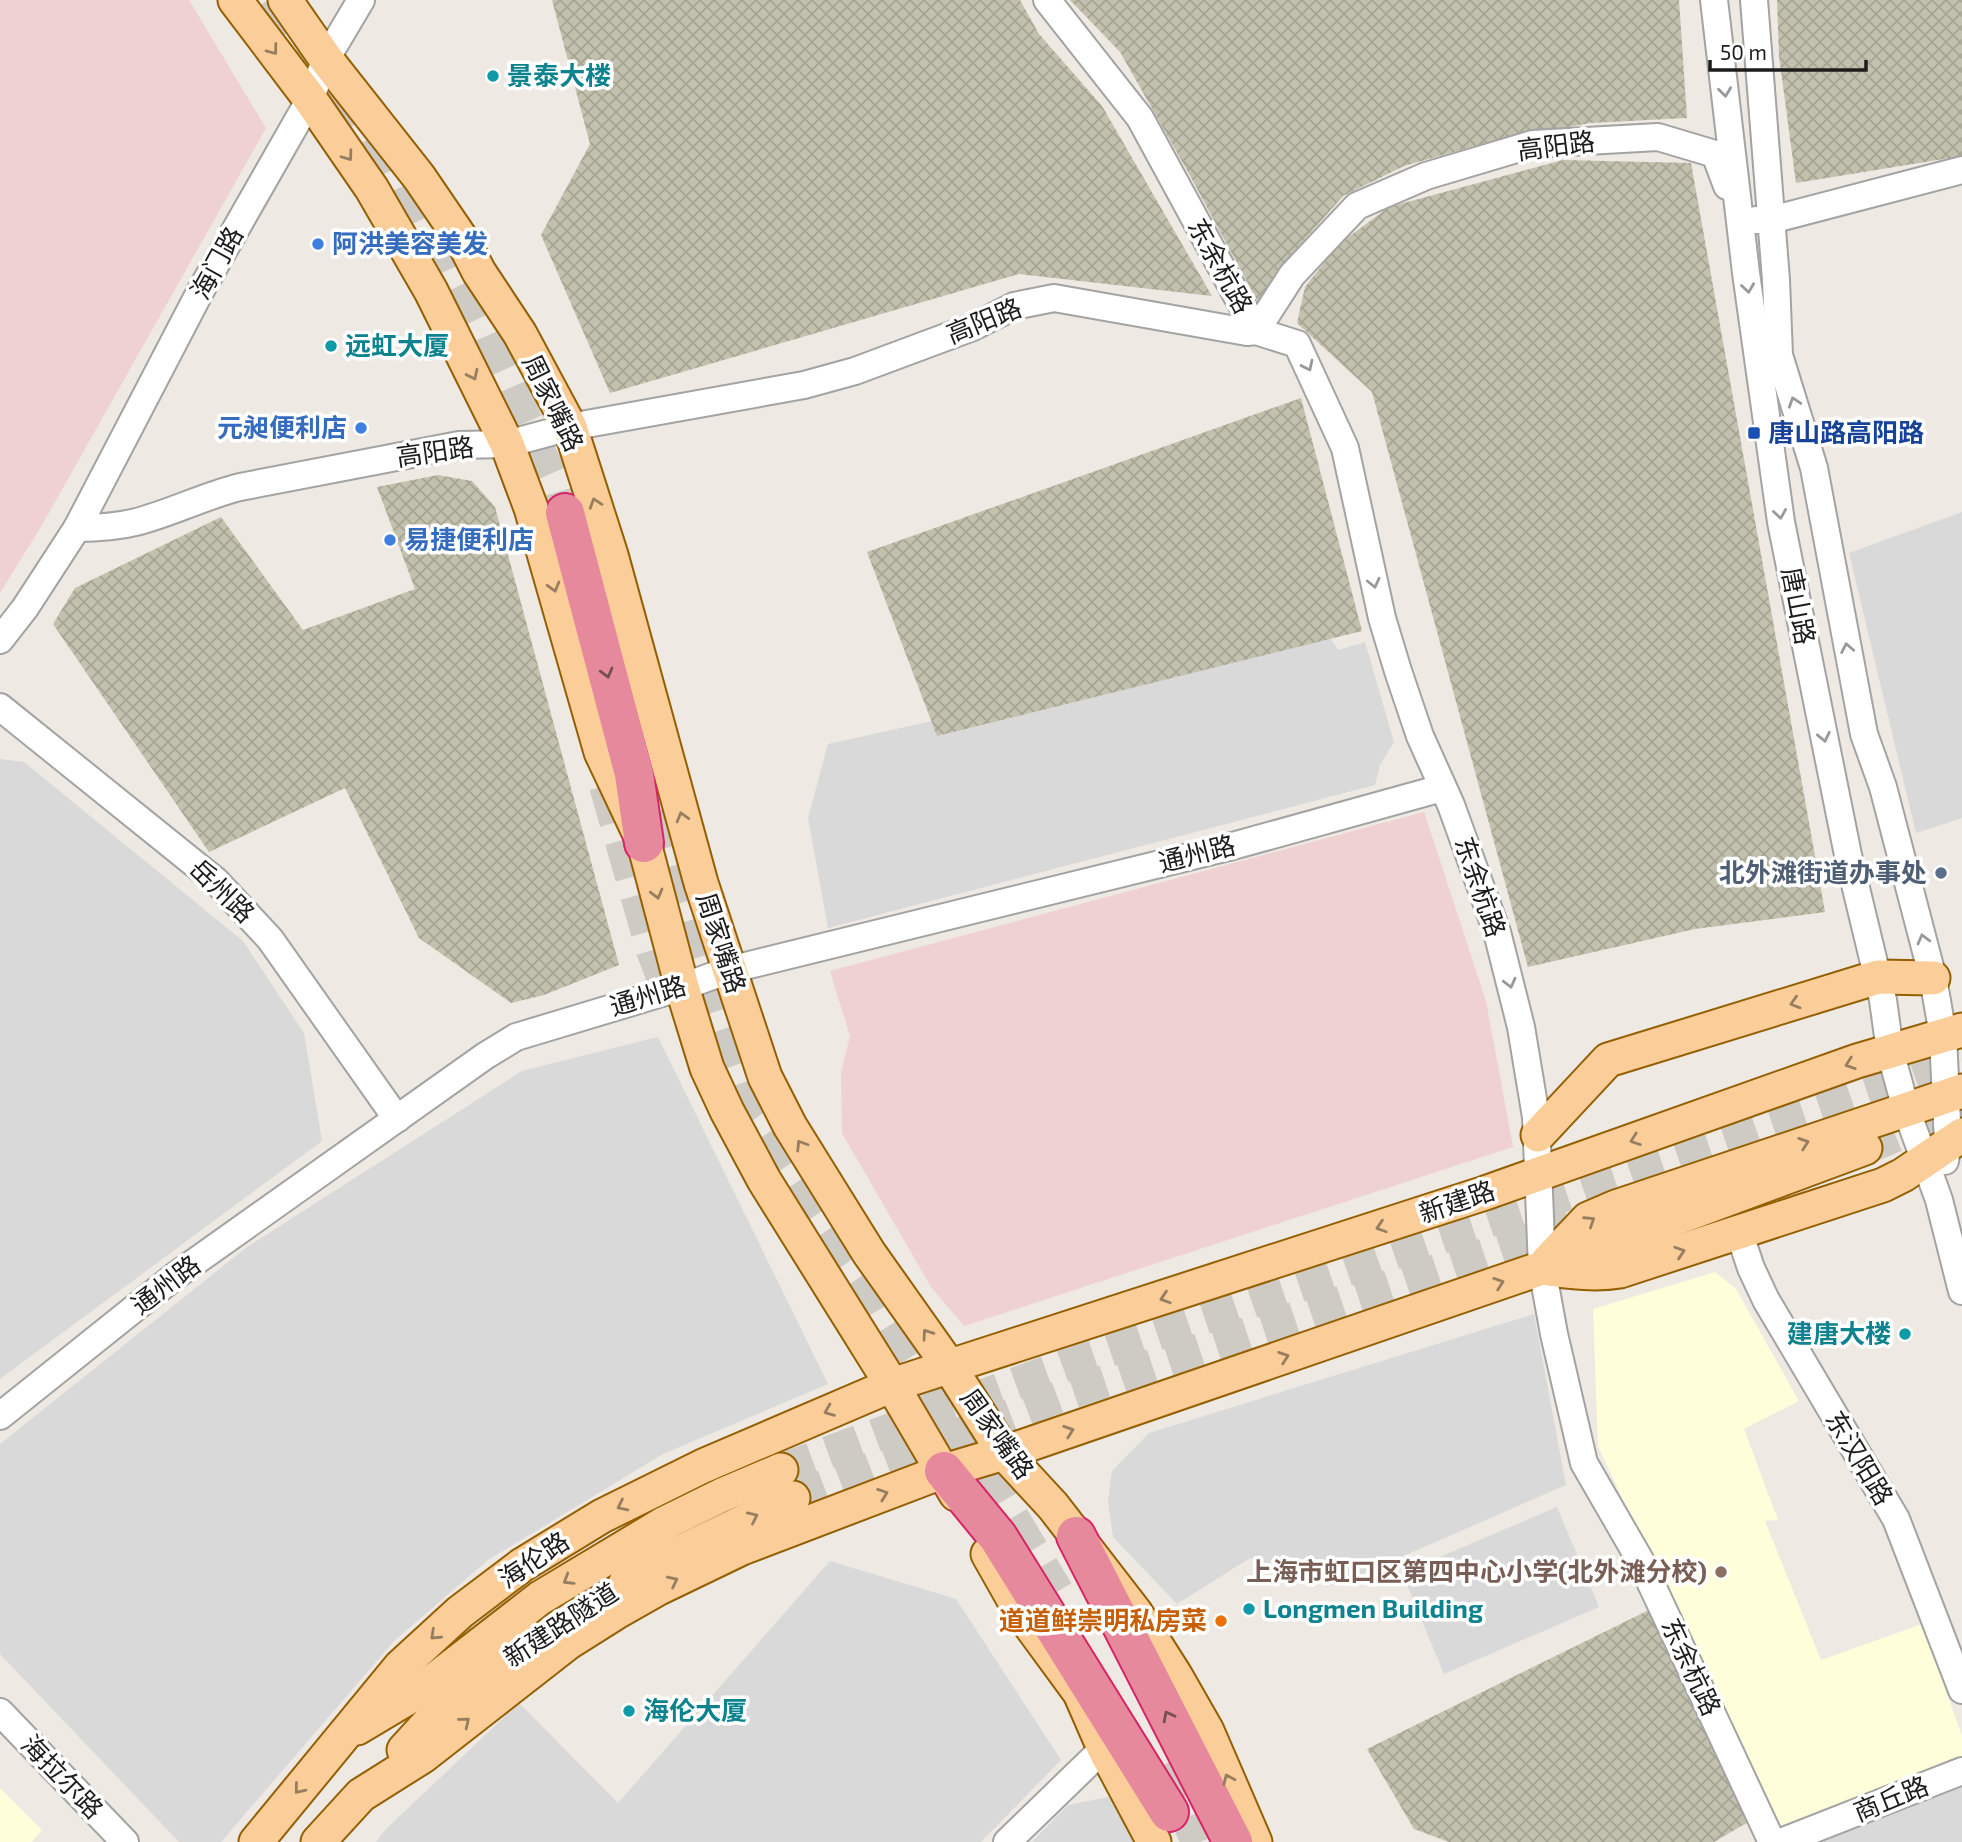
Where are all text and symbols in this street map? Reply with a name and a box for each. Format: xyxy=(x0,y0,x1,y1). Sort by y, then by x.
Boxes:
scale bar xyxy=(1710,28,1866,72)
text: 50 m xyxy=(1720,39,1767,64)
one-way arrow xyxy=(264,42,277,54)
place label: 景泰大楼 xyxy=(507,59,611,90)
marker: 景泰大楼 xyxy=(485,68,501,84)
one-way arrow xyxy=(1717,86,1732,98)
street label: 高阳路 xyxy=(1515,124,1596,165)
one-way arrow xyxy=(340,148,352,161)
street label: 东余杭路 xyxy=(1183,212,1260,318)
street label: 海门路 xyxy=(183,221,248,304)
place label: 阿洪美容美发 xyxy=(332,227,488,258)
marker: 阿洪美容美发 xyxy=(310,236,326,252)
one-way arrow xyxy=(1740,283,1755,294)
street label: 高阳路 xyxy=(941,291,1025,349)
place label: 远虹大厦 xyxy=(345,329,449,360)
marker: 远虹大厦 xyxy=(323,338,339,354)
street label: 周家嘴路 xyxy=(518,349,591,456)
one-way arrow xyxy=(1300,359,1314,371)
one-way arrow xyxy=(464,368,478,380)
one-way arrow xyxy=(1788,397,1802,409)
place label: 元昶便利店 xyxy=(217,411,347,442)
place label: 唐山路高阳路 xyxy=(1768,416,1924,447)
marker: 元昶便利店 xyxy=(353,420,369,436)
marker: 唐山路高阳路 xyxy=(1746,425,1762,441)
street label: 高阳路 xyxy=(394,430,476,471)
one-way arrow xyxy=(588,498,603,510)
one-way arrow xyxy=(1772,508,1787,520)
place label: 易捷便利店 xyxy=(404,523,534,554)
marker: 易捷便利店 xyxy=(382,532,398,548)
street label: 唐山路 xyxy=(1777,564,1822,647)
one-way arrow xyxy=(1366,577,1380,589)
one-way arrow xyxy=(546,580,561,592)
one-way arrow xyxy=(1841,642,1856,654)
one-way arrow xyxy=(599,667,613,679)
one-way arrow xyxy=(1815,731,1830,743)
one-way arrow xyxy=(676,811,690,823)
street label: 通州路 xyxy=(1155,828,1238,877)
street label: 东余杭路 xyxy=(1450,832,1513,941)
street label: 岳州路 xyxy=(184,852,262,928)
place label: 北外滩街道办事处 xyxy=(1719,856,1927,887)
marker: 北外滩街道办事处 xyxy=(1933,865,1949,881)
one-way arrow xyxy=(649,888,663,900)
street label: 周家嘴路 xyxy=(692,888,753,997)
one-way arrow xyxy=(1917,933,1931,945)
street label: 通州路 xyxy=(606,968,689,1021)
one-way arrow xyxy=(1502,977,1516,989)
one-way arrow xyxy=(1789,994,1801,1009)
one-way arrow xyxy=(1844,1056,1856,1070)
one-way arrow xyxy=(1630,1131,1642,1145)
one-way arrow xyxy=(1797,1137,1809,1151)
one-way arrow xyxy=(796,1139,809,1152)
street label: 新建路 xyxy=(1415,1173,1498,1228)
one-way arrow xyxy=(1582,1216,1595,1229)
one-way arrow xyxy=(1376,1219,1388,1233)
one-way arrow xyxy=(1674,1246,1686,1260)
street label: 通州路 xyxy=(125,1248,206,1320)
one-way arrow xyxy=(1493,1277,1505,1291)
one-way arrow xyxy=(1160,1289,1172,1304)
place label: 建唐大楼 xyxy=(1787,1317,1891,1348)
marker: 建唐大楼 xyxy=(1897,1326,1913,1342)
one-way arrow xyxy=(923,1329,935,1342)
one-way arrow xyxy=(1277,1351,1290,1365)
street label: 周家嘴路 xyxy=(955,1382,1041,1484)
one-way arrow xyxy=(823,1403,836,1417)
street label: 东汉阳路 xyxy=(1820,1405,1900,1510)
one-way arrow xyxy=(1062,1425,1074,1439)
one-way arrow xyxy=(876,1488,888,1502)
one-way arrow xyxy=(617,1498,629,1512)
one-way arrow xyxy=(746,1511,758,1525)
street label: 海伦路 xyxy=(492,1524,574,1593)
place label: 上海市虹口区第四中心小学(北外滩分校) xyxy=(1246,1555,1707,1586)
marker: 上海市虹口区第四中心小学(北外滩分校) xyxy=(1713,1564,1729,1580)
one-way arrow xyxy=(563,1572,576,1585)
street label: 新建路隧道 xyxy=(497,1575,623,1672)
one-way arrow xyxy=(666,1576,678,1590)
place label: Longmen Building xyxy=(1263,1592,1483,1623)
marker: Longmen Building xyxy=(1241,1601,1257,1617)
place label: 道道鲜崇明私房菜 xyxy=(999,1604,1207,1635)
marker: 道道鲜崇明私房菜 xyxy=(1213,1613,1229,1629)
street label: 东余杭路 xyxy=(1656,1613,1728,1720)
one-way arrow xyxy=(430,1626,443,1639)
place label: 海伦大厦 xyxy=(643,1694,747,1725)
marker: 海伦大厦 xyxy=(621,1703,637,1719)
one-way arrow xyxy=(1163,1711,1176,1723)
one-way arrow xyxy=(458,1718,470,1731)
street label: 海拉尔路 xyxy=(16,1728,110,1824)
street label: 商丘路 xyxy=(1848,1769,1932,1827)
one-way arrow xyxy=(1222,1774,1236,1786)
one-way arrow xyxy=(295,1781,308,1793)

